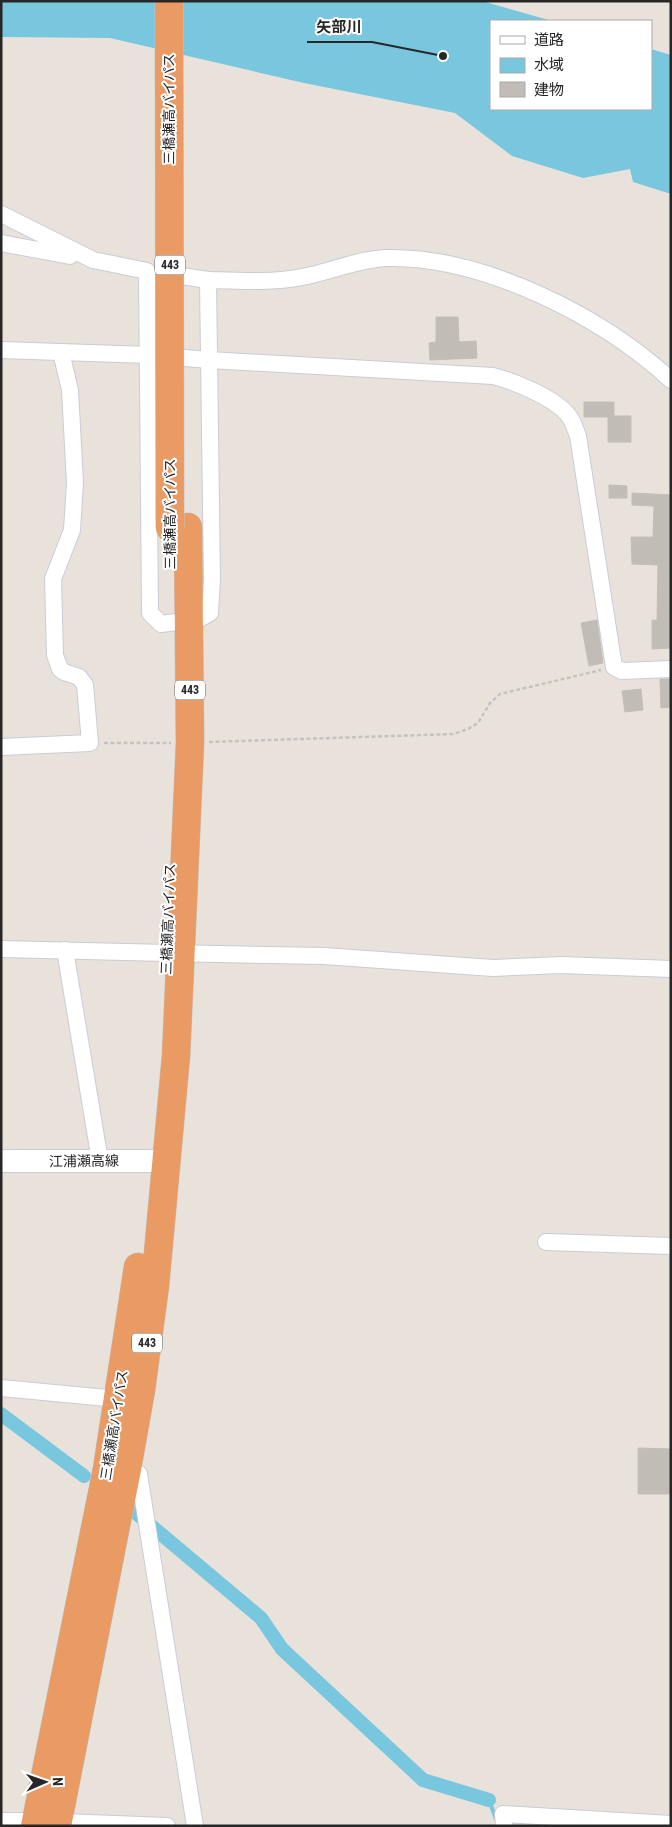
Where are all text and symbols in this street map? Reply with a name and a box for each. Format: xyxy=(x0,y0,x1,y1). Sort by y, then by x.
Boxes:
callout: 矢部川 xyxy=(307,12,372,42)
text: 矢部川 xyxy=(316,18,362,36)
legend xyxy=(490,20,652,110)
text: 道路 xyxy=(534,31,564,49)
street label: 三橋瀬高バイパス xyxy=(161,53,177,165)
text: 水域 xyxy=(534,56,564,74)
text: 建物 xyxy=(534,81,564,99)
road number: 443 xyxy=(155,256,185,274)
street label: 三橋瀬高バイパス xyxy=(162,458,178,570)
road number: 443 xyxy=(175,680,205,700)
street label: 三橋瀬高バイパス xyxy=(158,863,178,975)
street label: 江浦瀬高線 xyxy=(49,1152,119,1170)
road number: 443 xyxy=(132,1334,162,1352)
street label: 三橋瀬高バイパス xyxy=(97,1369,131,1481)
north arrow xyxy=(20,1757,70,1807)
text: N xyxy=(50,1777,66,1786)

